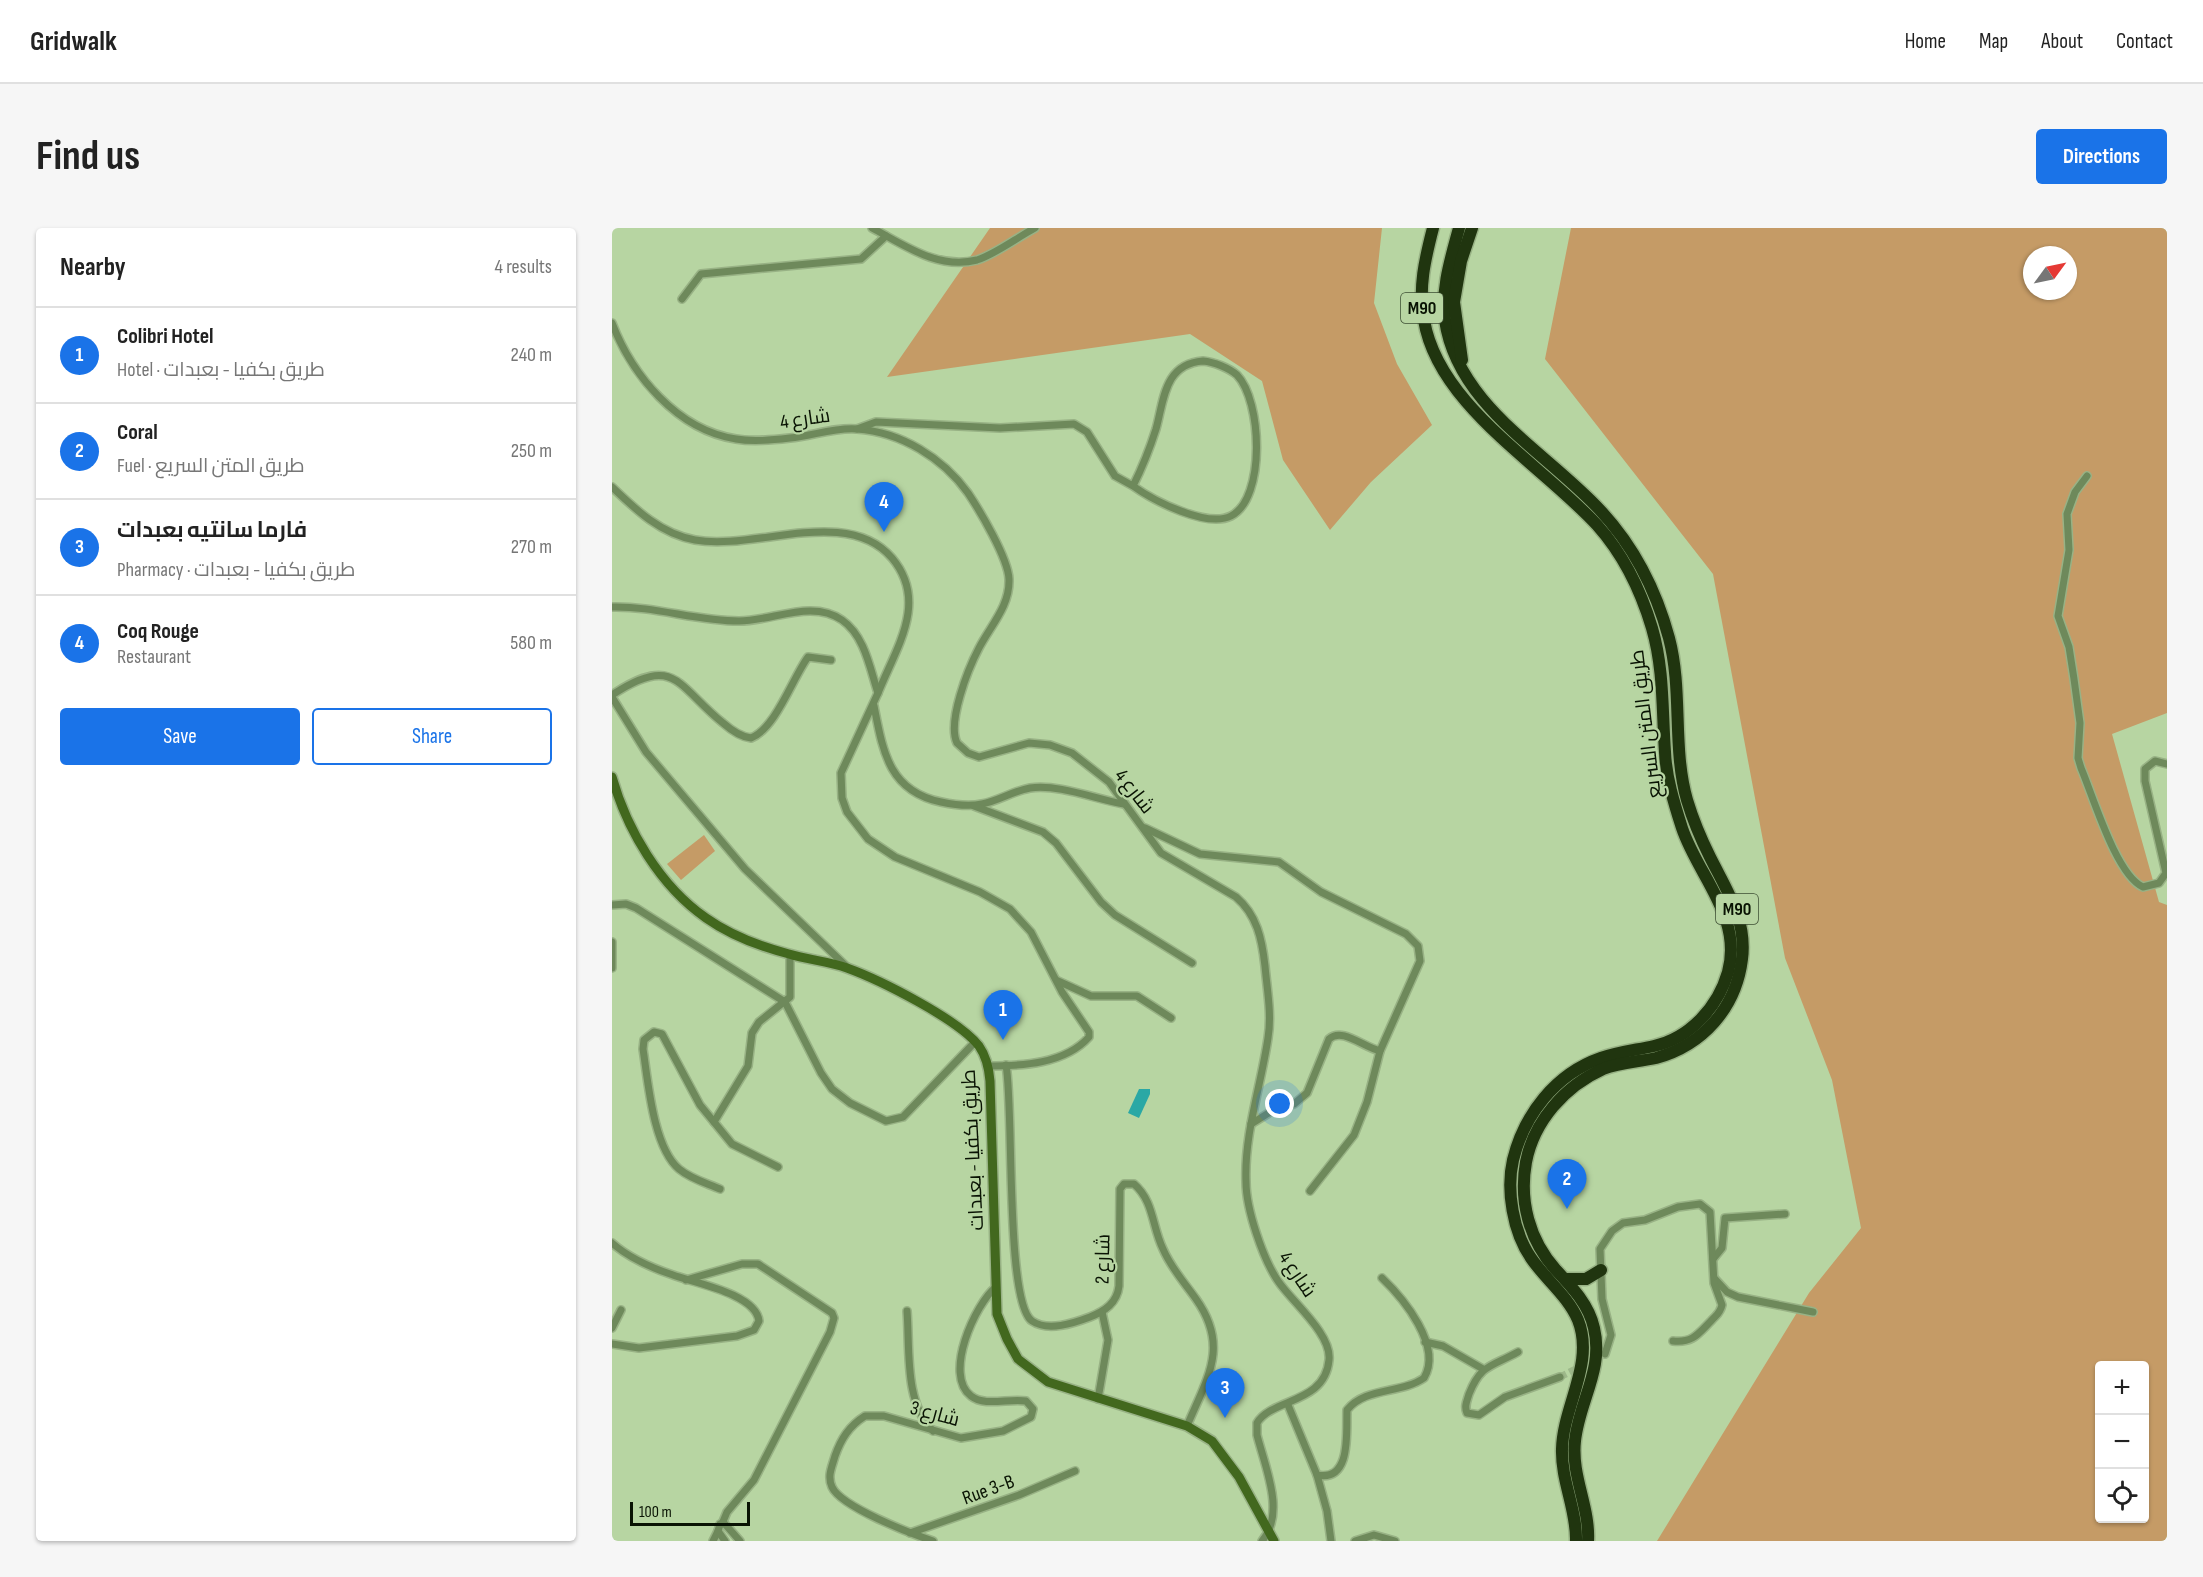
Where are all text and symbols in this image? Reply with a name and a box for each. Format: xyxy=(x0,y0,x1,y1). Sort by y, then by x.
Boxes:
text: Gridwalk xyxy=(30,25,117,58)
text: Home xyxy=(1905,29,1946,54)
text: Map xyxy=(1979,29,2008,54)
text: About xyxy=(2041,29,2083,54)
text: Contact xyxy=(2116,29,2173,54)
button: Directions xyxy=(2036,129,2167,184)
text: Find us xyxy=(36,131,140,182)
north arrow xyxy=(2023,246,2077,300)
text: Nearby xyxy=(60,252,126,283)
text: 4 results xyxy=(495,255,552,279)
road number: M90 xyxy=(1401,293,1443,323)
text: Colibri Hotel xyxy=(117,323,214,350)
text: 1 xyxy=(76,343,83,367)
text: 240 m xyxy=(511,343,552,367)
text: Hotel · طريق بكفيا - بعبدات xyxy=(117,358,325,382)
street label: شارع 4 xyxy=(779,404,832,435)
text: Coral xyxy=(117,419,158,446)
text: 2 xyxy=(75,439,84,463)
text: 250 m xyxy=(511,439,552,463)
text: Fuel · طريق المتن السريع xyxy=(117,454,305,478)
pin: 4 xyxy=(864,482,904,532)
text: فارما سانتيه بعبدات xyxy=(117,517,307,544)
text: 3 xyxy=(75,535,84,559)
text: 270 m xyxy=(511,535,552,559)
text: Pharmacy · طريق بكفيا - بعبدات xyxy=(117,558,355,582)
text: Coq Rouge xyxy=(117,618,199,645)
text: 4 xyxy=(75,631,84,655)
text: 580 m xyxy=(510,631,552,655)
text: Restaurant xyxy=(117,645,191,669)
street label: طريق المتن السريع xyxy=(1625,648,1668,800)
button: Save xyxy=(60,708,300,765)
button: Share xyxy=(312,708,552,765)
street label: شارع 4 xyxy=(1108,764,1159,819)
road number: M90 xyxy=(1716,894,1758,924)
pin: 1 xyxy=(984,990,1022,1040)
street label: طريق بكفيا - بعبدات xyxy=(957,1069,989,1231)
your location xyxy=(1265,1089,1294,1118)
pin: 2 xyxy=(1548,1160,1586,1209)
street label: شارع 2 xyxy=(1091,1234,1116,1284)
street label: شارع 4 xyxy=(1272,1247,1321,1303)
map controls xyxy=(2095,1361,2149,1523)
button: + xyxy=(2095,1361,2149,1415)
pin: 3 xyxy=(1206,1368,1244,1418)
street label: شارع 3 xyxy=(907,1396,962,1433)
button: − xyxy=(2095,1415,2149,1469)
street label: Rue 3-B xyxy=(959,1469,1018,1510)
button: locate xyxy=(2095,1469,2149,1523)
scale bar xyxy=(630,1499,750,1526)
text: 100 m xyxy=(639,1503,672,1522)

